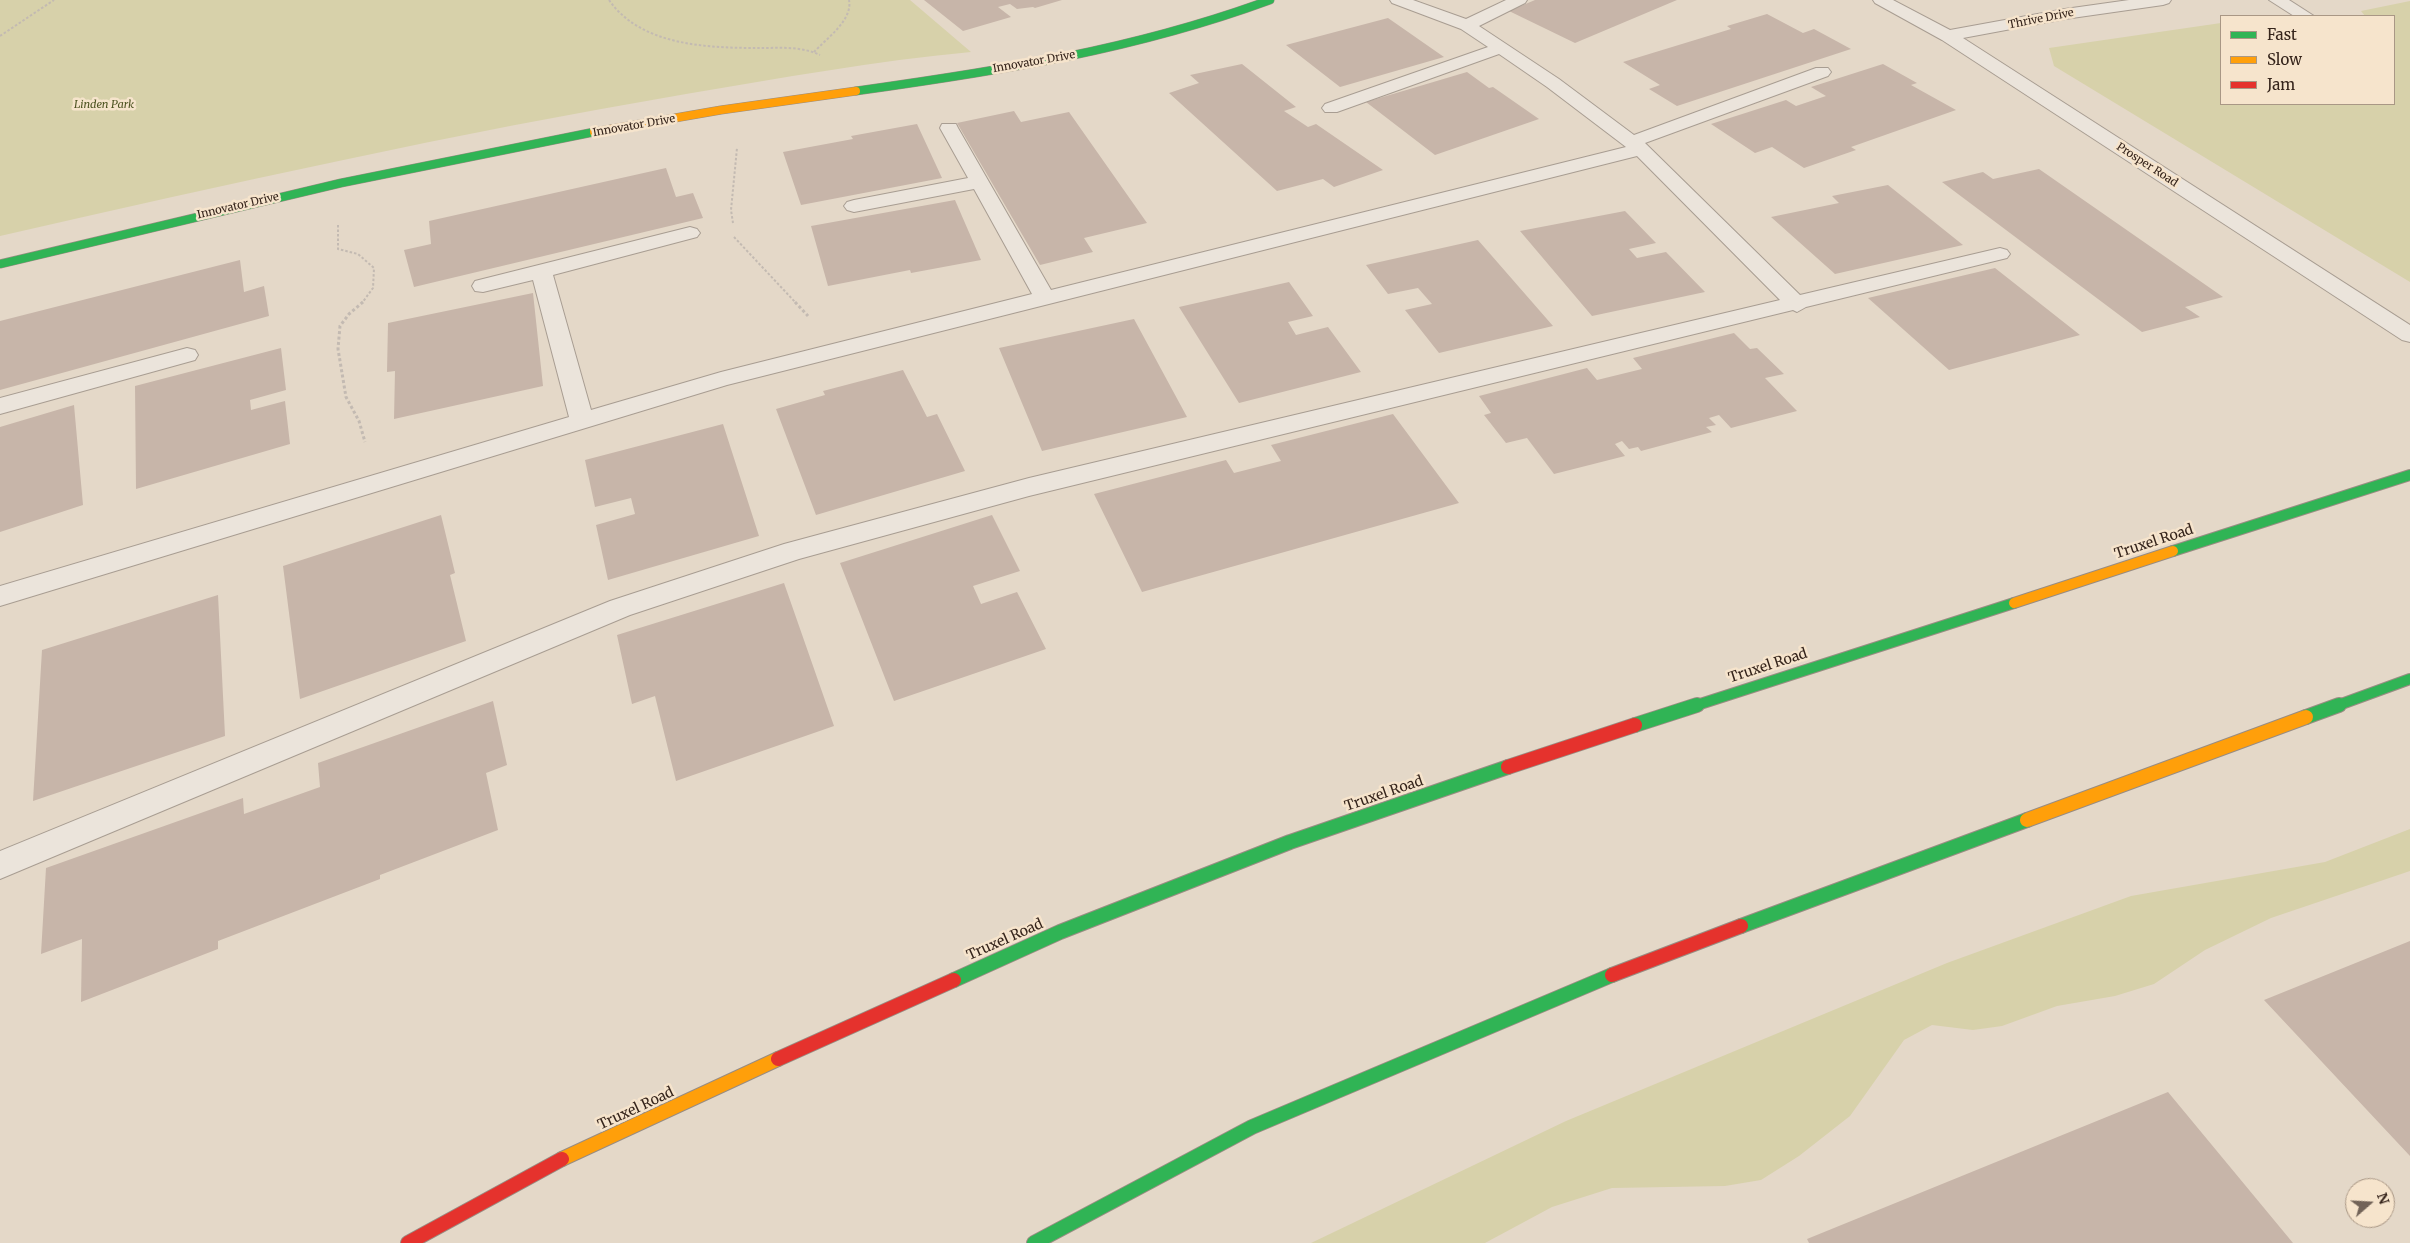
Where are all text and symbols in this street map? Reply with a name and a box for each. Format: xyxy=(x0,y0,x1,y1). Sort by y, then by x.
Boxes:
street label: Thrive Drive xyxy=(2007,6,2075,32)
legend xyxy=(2220,15,2395,105)
text: Fast xyxy=(2267,25,2297,44)
street label: Innovator Drive xyxy=(992,48,1076,76)
text: Slow xyxy=(2267,50,2302,69)
text: Jam xyxy=(2267,75,2295,94)
park label: Linden Park xyxy=(74,98,134,112)
street label: Innovator Drive xyxy=(592,112,676,140)
street label: Prosper Road xyxy=(2114,140,2180,190)
street label: Innovator Drive xyxy=(196,190,280,222)
street label: Truxel Road xyxy=(2113,521,2195,563)
street label: Truxel Road xyxy=(1727,645,1809,687)
street label: Truxel Road xyxy=(1343,773,1425,815)
street label: Truxel Road xyxy=(964,916,1046,964)
street label: Truxel Road xyxy=(595,1084,677,1134)
north arrow xyxy=(2345,1178,2395,1228)
text: N xyxy=(2373,1190,2394,1207)

